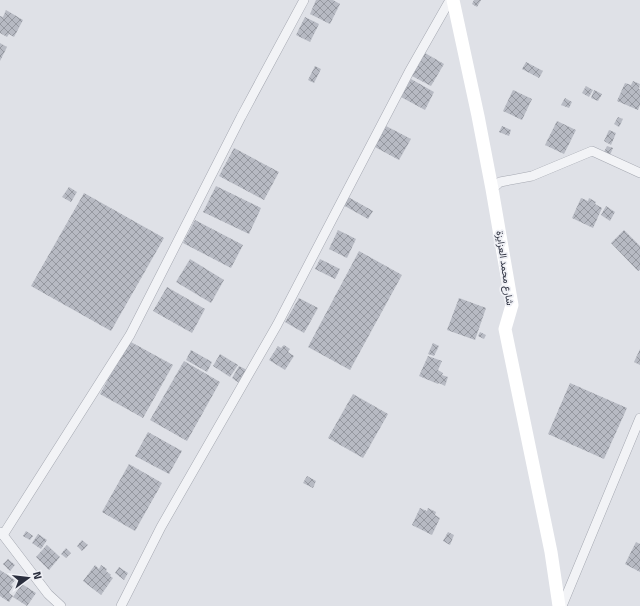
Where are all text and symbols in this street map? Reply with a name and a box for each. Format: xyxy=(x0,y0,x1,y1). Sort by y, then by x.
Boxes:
street label: شارع محمد العزايزة xyxy=(492,230,518,306)
north arrow xyxy=(8,558,48,598)
text: N xyxy=(29,570,46,581)

